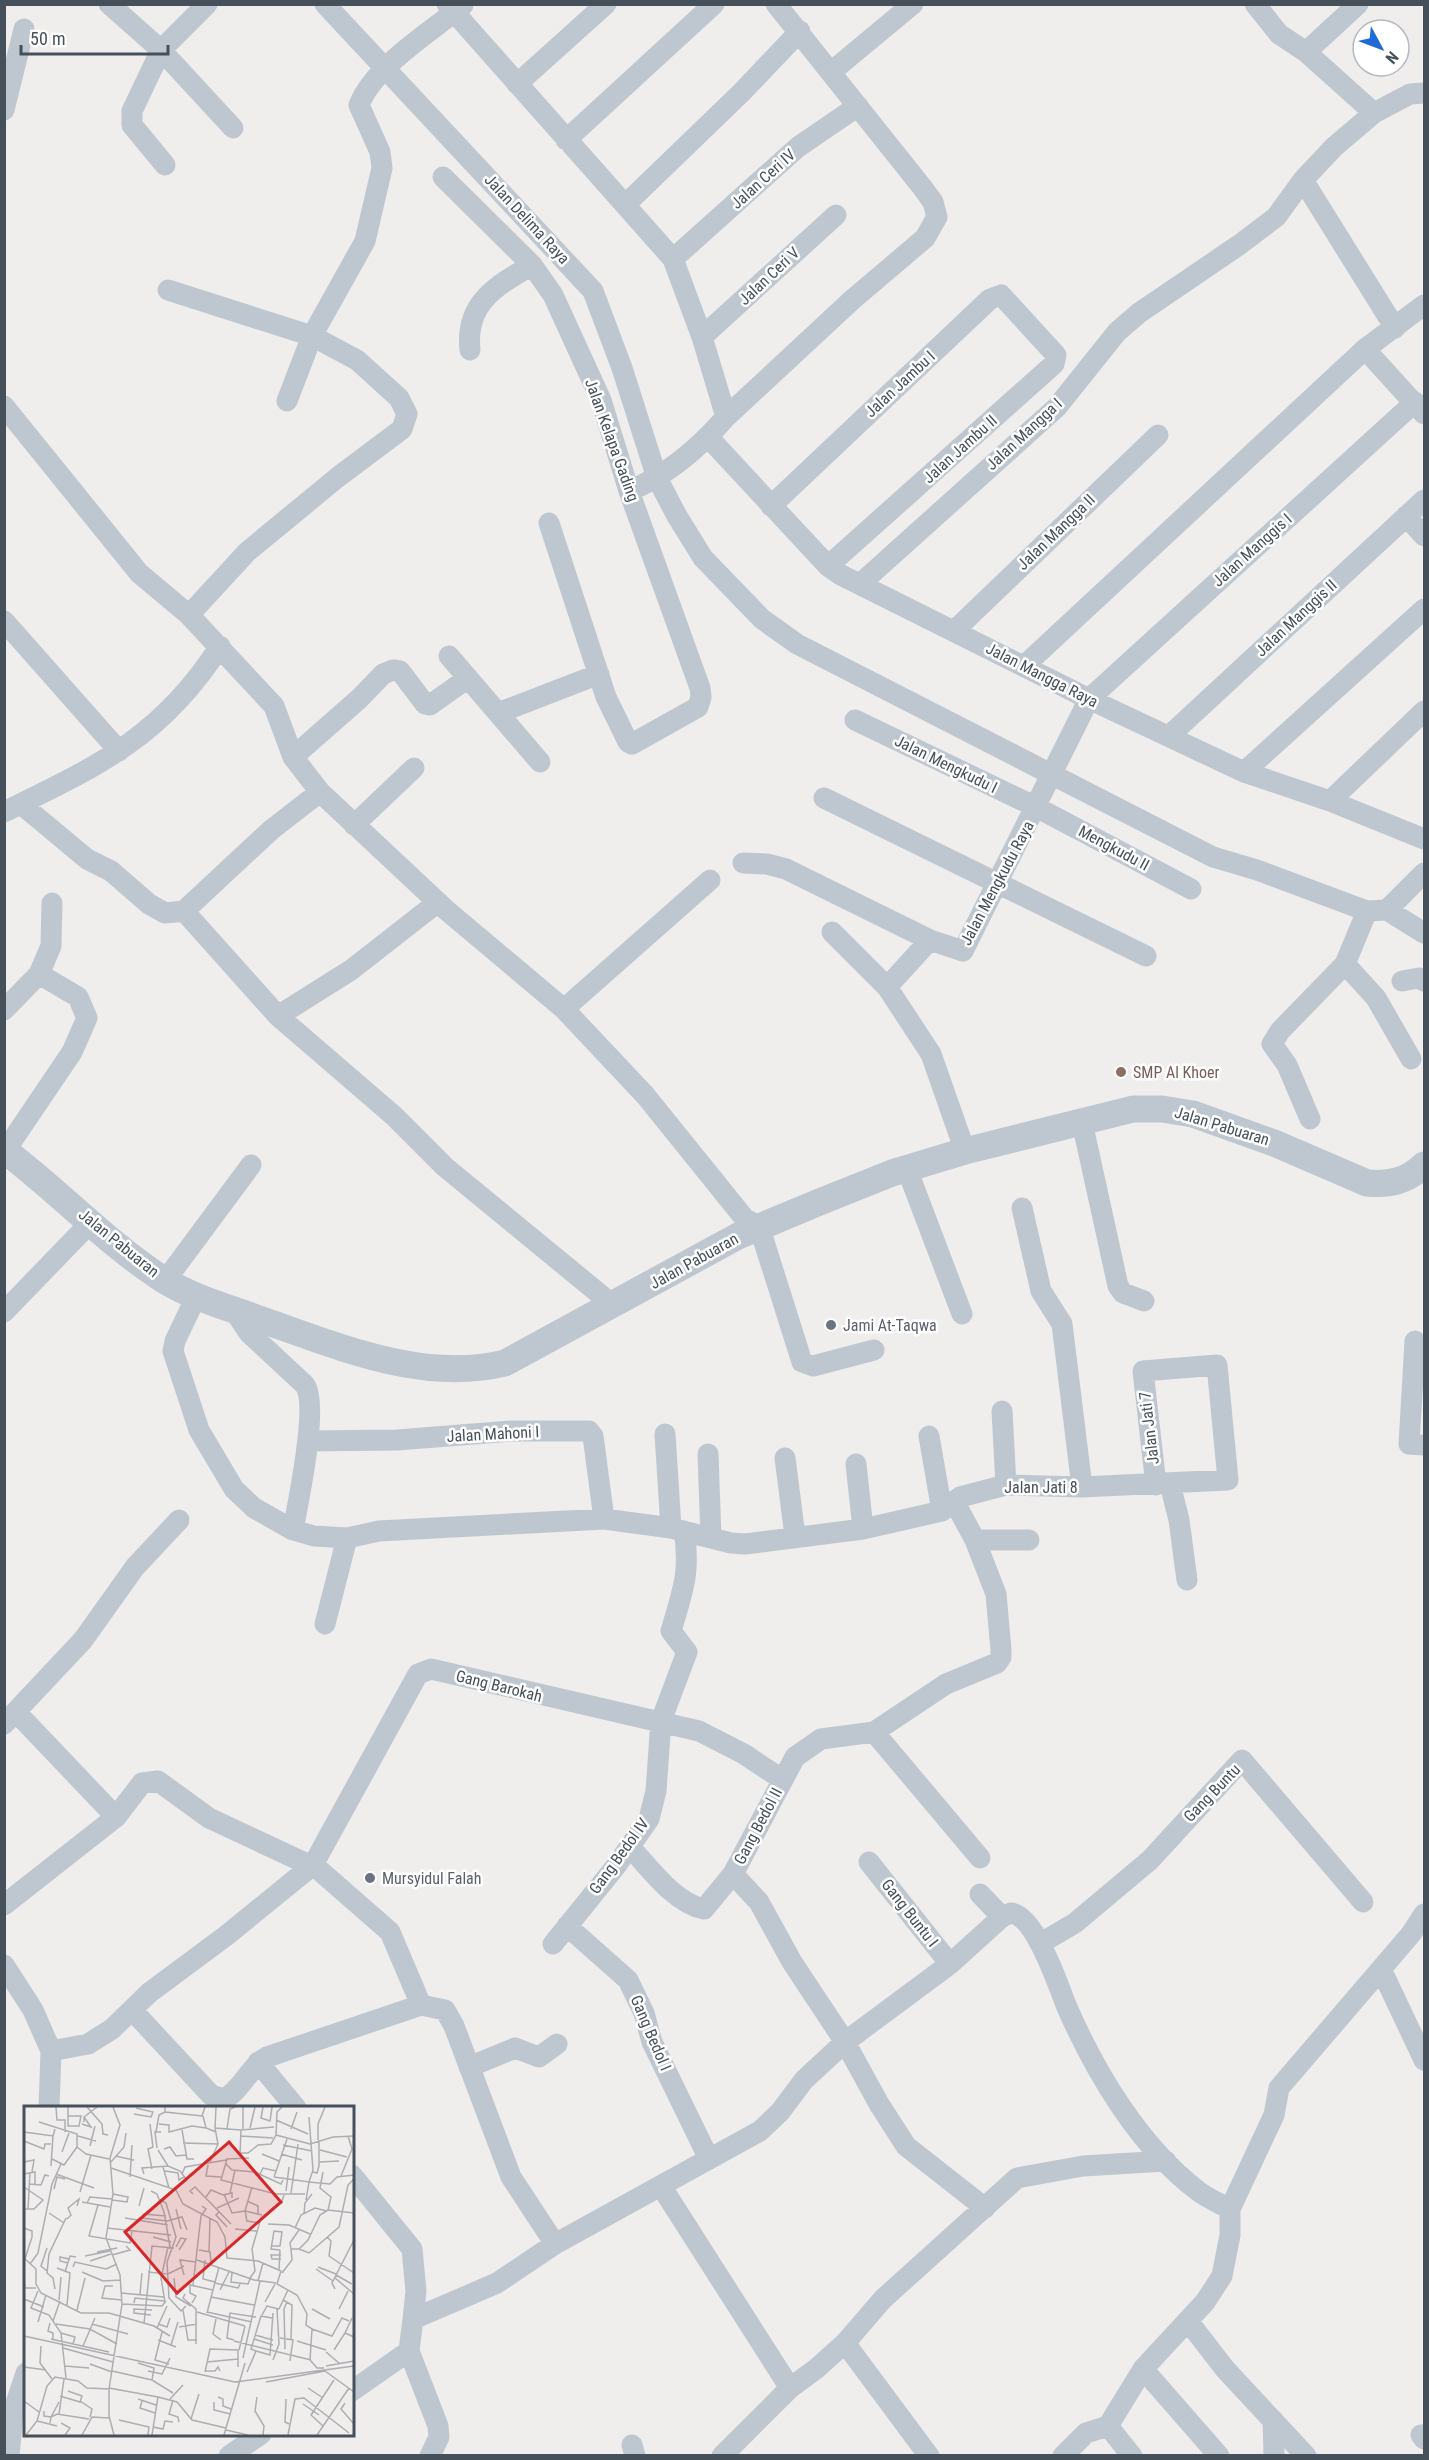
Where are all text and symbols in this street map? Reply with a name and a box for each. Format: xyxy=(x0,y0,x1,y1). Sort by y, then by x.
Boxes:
scale bar xyxy=(21,18,168,56)
north arrow xyxy=(1351,18,1411,78)
text: 50 m xyxy=(30,28,65,49)
text: N xyxy=(1382,48,1402,67)
street label: Jalan Ceri IV xyxy=(727,145,799,213)
street label: Jalan Delima Raya xyxy=(481,170,573,268)
street label: Jalan Ceri V xyxy=(735,243,803,309)
street label: Jalan Jambu I xyxy=(861,347,939,421)
street label: Jalan Kelapa Gading xyxy=(581,376,643,504)
street label: Jalan Mangga I xyxy=(982,394,1066,474)
street label: Jalan Jambu II xyxy=(919,411,1001,487)
street label: Jalan Mangga II xyxy=(1013,490,1099,574)
street label: Jalan Manggis I xyxy=(1208,509,1296,591)
street label: Jalan Manggis II xyxy=(1251,576,1341,660)
street label: Jalan Mangga Raya xyxy=(983,639,1101,711)
street label: Jalan Mengkudu I xyxy=(892,731,1000,797)
street label: Jalan Mengkudu Raya xyxy=(956,818,1038,948)
street label: Mengkudu II xyxy=(1075,821,1153,875)
place label: SMP Al Khoer xyxy=(1133,1063,1219,1082)
marker: SMP Al Khoer xyxy=(1114,1065,1128,1079)
street label: Jalan Pabuaran xyxy=(1172,1103,1272,1149)
street label: Jalan Pabuaran xyxy=(75,1205,163,1281)
street label: Jalan Pabuaran xyxy=(647,1229,741,1293)
place label: Jami At-Taqwa xyxy=(843,1316,937,1335)
marker: Jami At-Taqwa xyxy=(824,1318,838,1332)
street label: Jalan Jati 7 xyxy=(1135,1390,1163,1466)
street label: Jalan Mahoni I xyxy=(446,1422,540,1446)
street label: Jalan Jati 8 xyxy=(1004,1478,1078,1497)
street label: Gang Barokah xyxy=(454,1666,544,1706)
street label: Gang Buntu xyxy=(1180,1760,1244,1826)
street label: Gang Bedol II xyxy=(730,1784,786,1868)
street label: Gang Bedol IV xyxy=(585,1814,653,1898)
place label: Mursyidul Falah xyxy=(382,1869,482,1888)
marker: Mursyidul Falah xyxy=(363,1871,377,1885)
street label: Gang Buntu I xyxy=(878,1875,942,1951)
street label: Gang Bedol I xyxy=(627,1992,675,2074)
inset map xyxy=(24,2106,354,2436)

